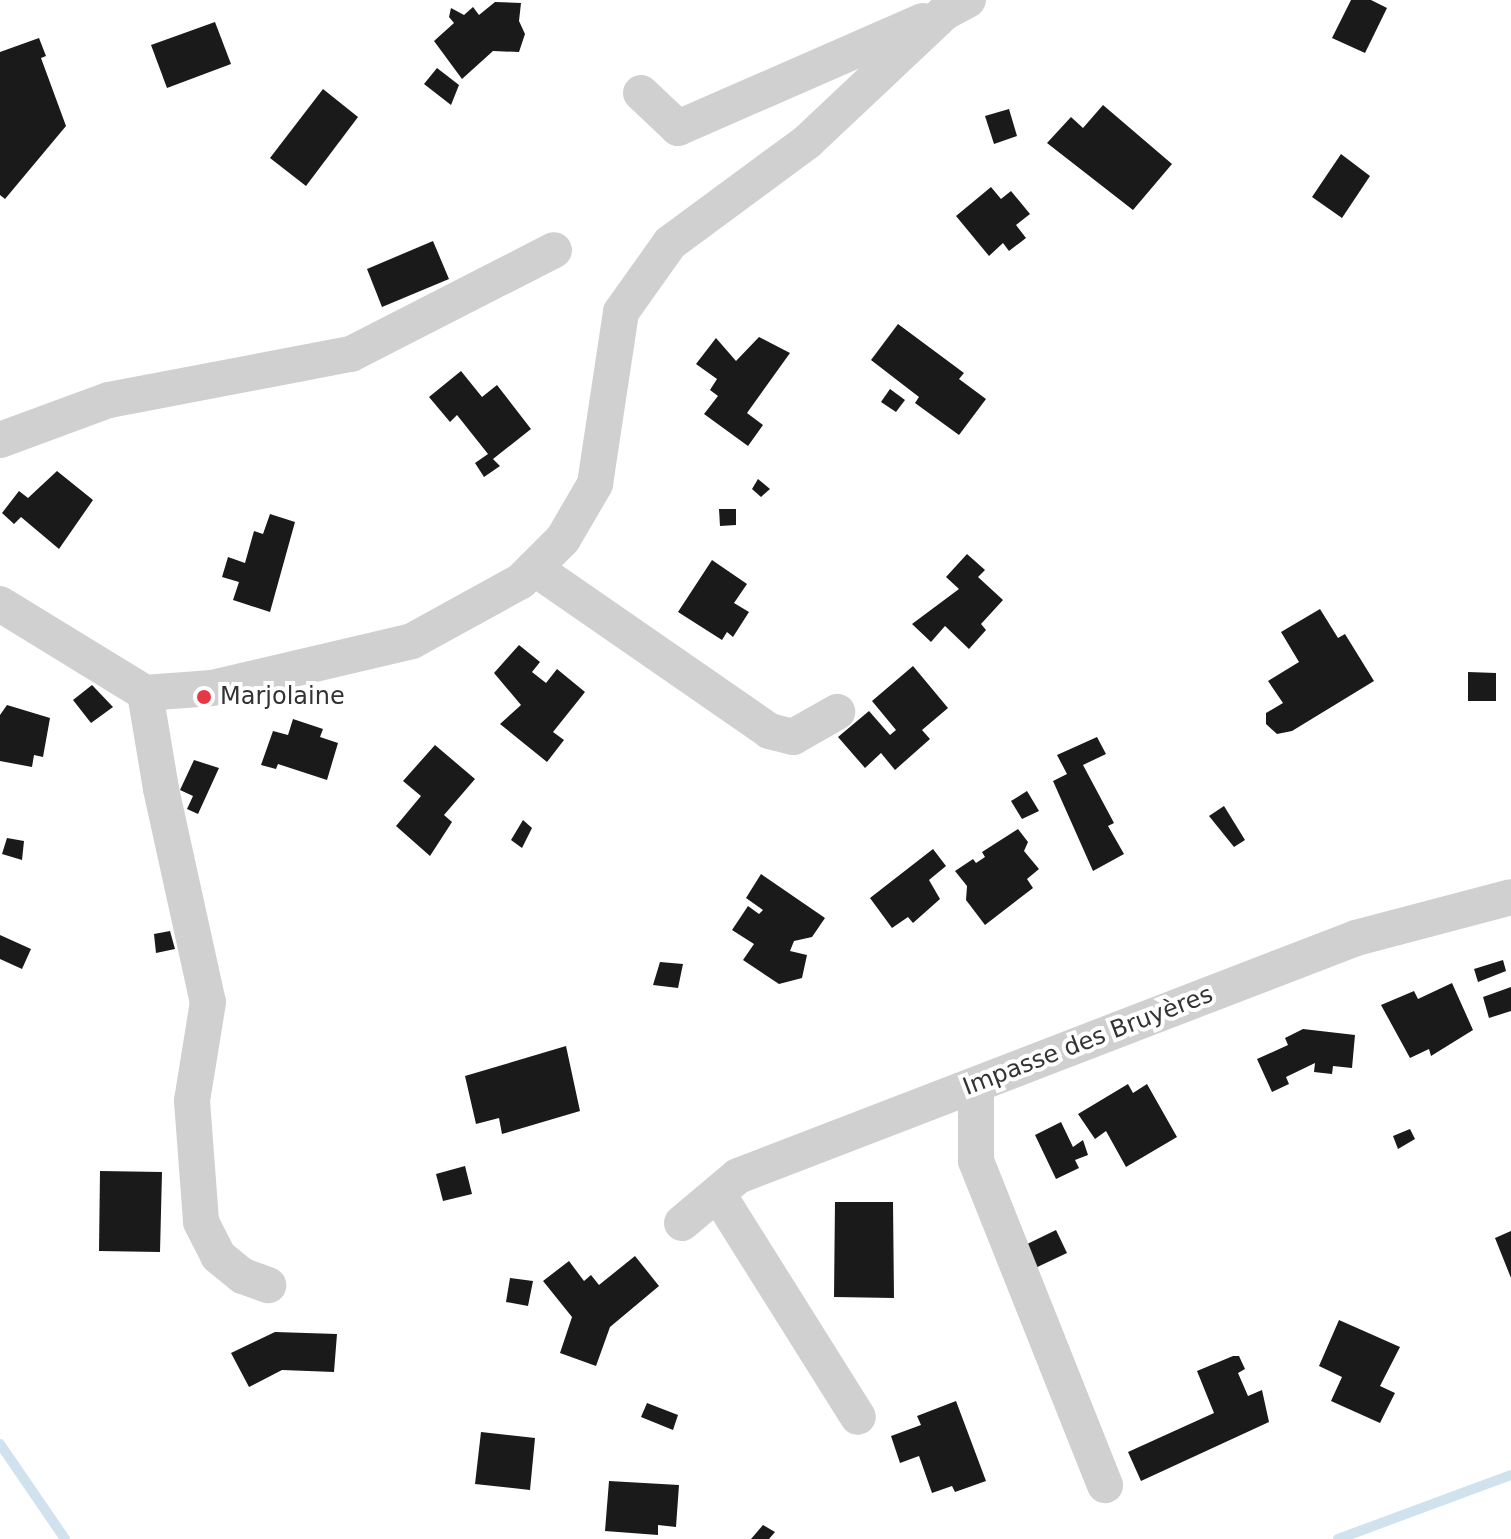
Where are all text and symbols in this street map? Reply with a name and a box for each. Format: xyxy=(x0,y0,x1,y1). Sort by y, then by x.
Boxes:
place label: Marjolaine xyxy=(220,683,345,711)
marker: Marjolaine xyxy=(195,688,213,706)
street label: Impasse des Bruyères xyxy=(959,980,1217,1102)

